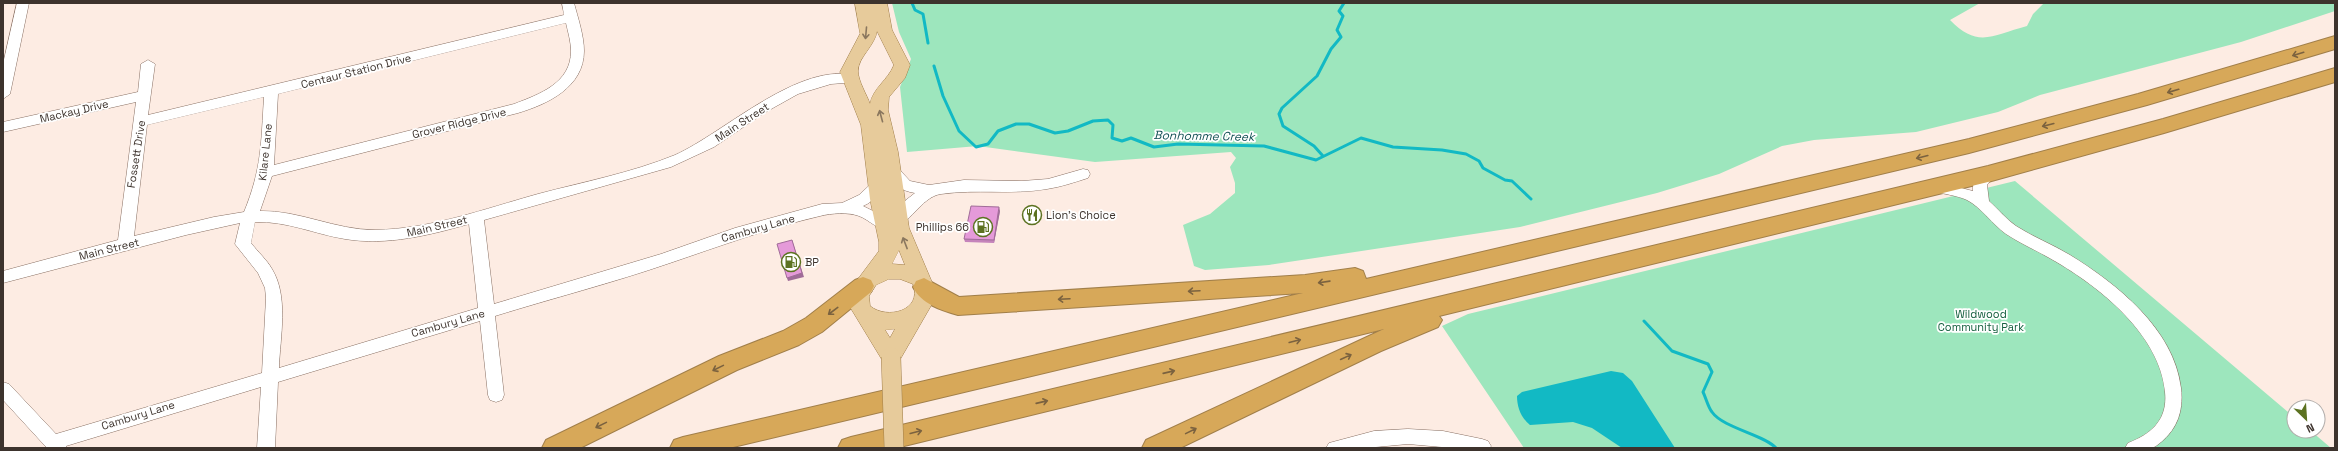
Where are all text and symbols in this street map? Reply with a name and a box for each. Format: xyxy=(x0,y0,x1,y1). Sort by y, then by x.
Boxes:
one-way arrow xyxy=(863,27,870,40)
street label: Centaur Station Drive xyxy=(299,51,413,91)
one-way arrow xyxy=(2291,51,2304,58)
one-way arrow xyxy=(2167,88,2180,95)
street label: Mackay Drive xyxy=(38,96,110,126)
street label: Main Street xyxy=(712,99,772,145)
street label: Grover Ridge Drive xyxy=(411,105,507,141)
one-way arrow xyxy=(877,110,884,123)
street label: Fossett Drive xyxy=(124,119,148,189)
one-way arrow xyxy=(2042,122,2055,130)
street label: Kilare Lane xyxy=(255,123,275,181)
water label: Bonhomme Creek xyxy=(1153,127,1256,145)
one-way arrow xyxy=(1916,154,1929,162)
restaurant icon: Lion's Choice xyxy=(1021,204,1043,226)
place label: Lion's Choice xyxy=(1046,208,1116,222)
street label: Cambury Lane xyxy=(720,211,796,245)
street label: Main Street xyxy=(405,212,469,240)
fuel station icon: Phillips 66 xyxy=(972,216,994,238)
place label: Phillips 66 xyxy=(916,220,969,234)
street label: Main Street xyxy=(77,235,141,263)
one-way arrow xyxy=(901,237,909,249)
fuel station icon: BP xyxy=(780,251,802,273)
place label: BP xyxy=(805,255,819,269)
one-way arrow xyxy=(1318,278,1331,286)
one-way arrow xyxy=(1188,287,1201,295)
one-way arrow xyxy=(1058,295,1071,302)
street label: Cambury Lane xyxy=(410,306,486,340)
one-way arrow xyxy=(828,306,839,315)
park label: Wildwood Community Park xyxy=(1938,307,2024,334)
one-way arrow xyxy=(1288,337,1301,345)
one-way arrow xyxy=(1340,353,1352,360)
one-way arrow xyxy=(712,365,724,373)
one-way arrow xyxy=(1162,367,1175,375)
street label: Cambury Lane xyxy=(100,397,176,433)
one-way arrow xyxy=(1036,398,1049,405)
north arrow xyxy=(2286,399,2326,439)
text: N xyxy=(2304,420,2317,436)
one-way arrow xyxy=(595,422,607,430)
one-way arrow xyxy=(1184,427,1196,434)
one-way arrow xyxy=(909,428,922,436)

